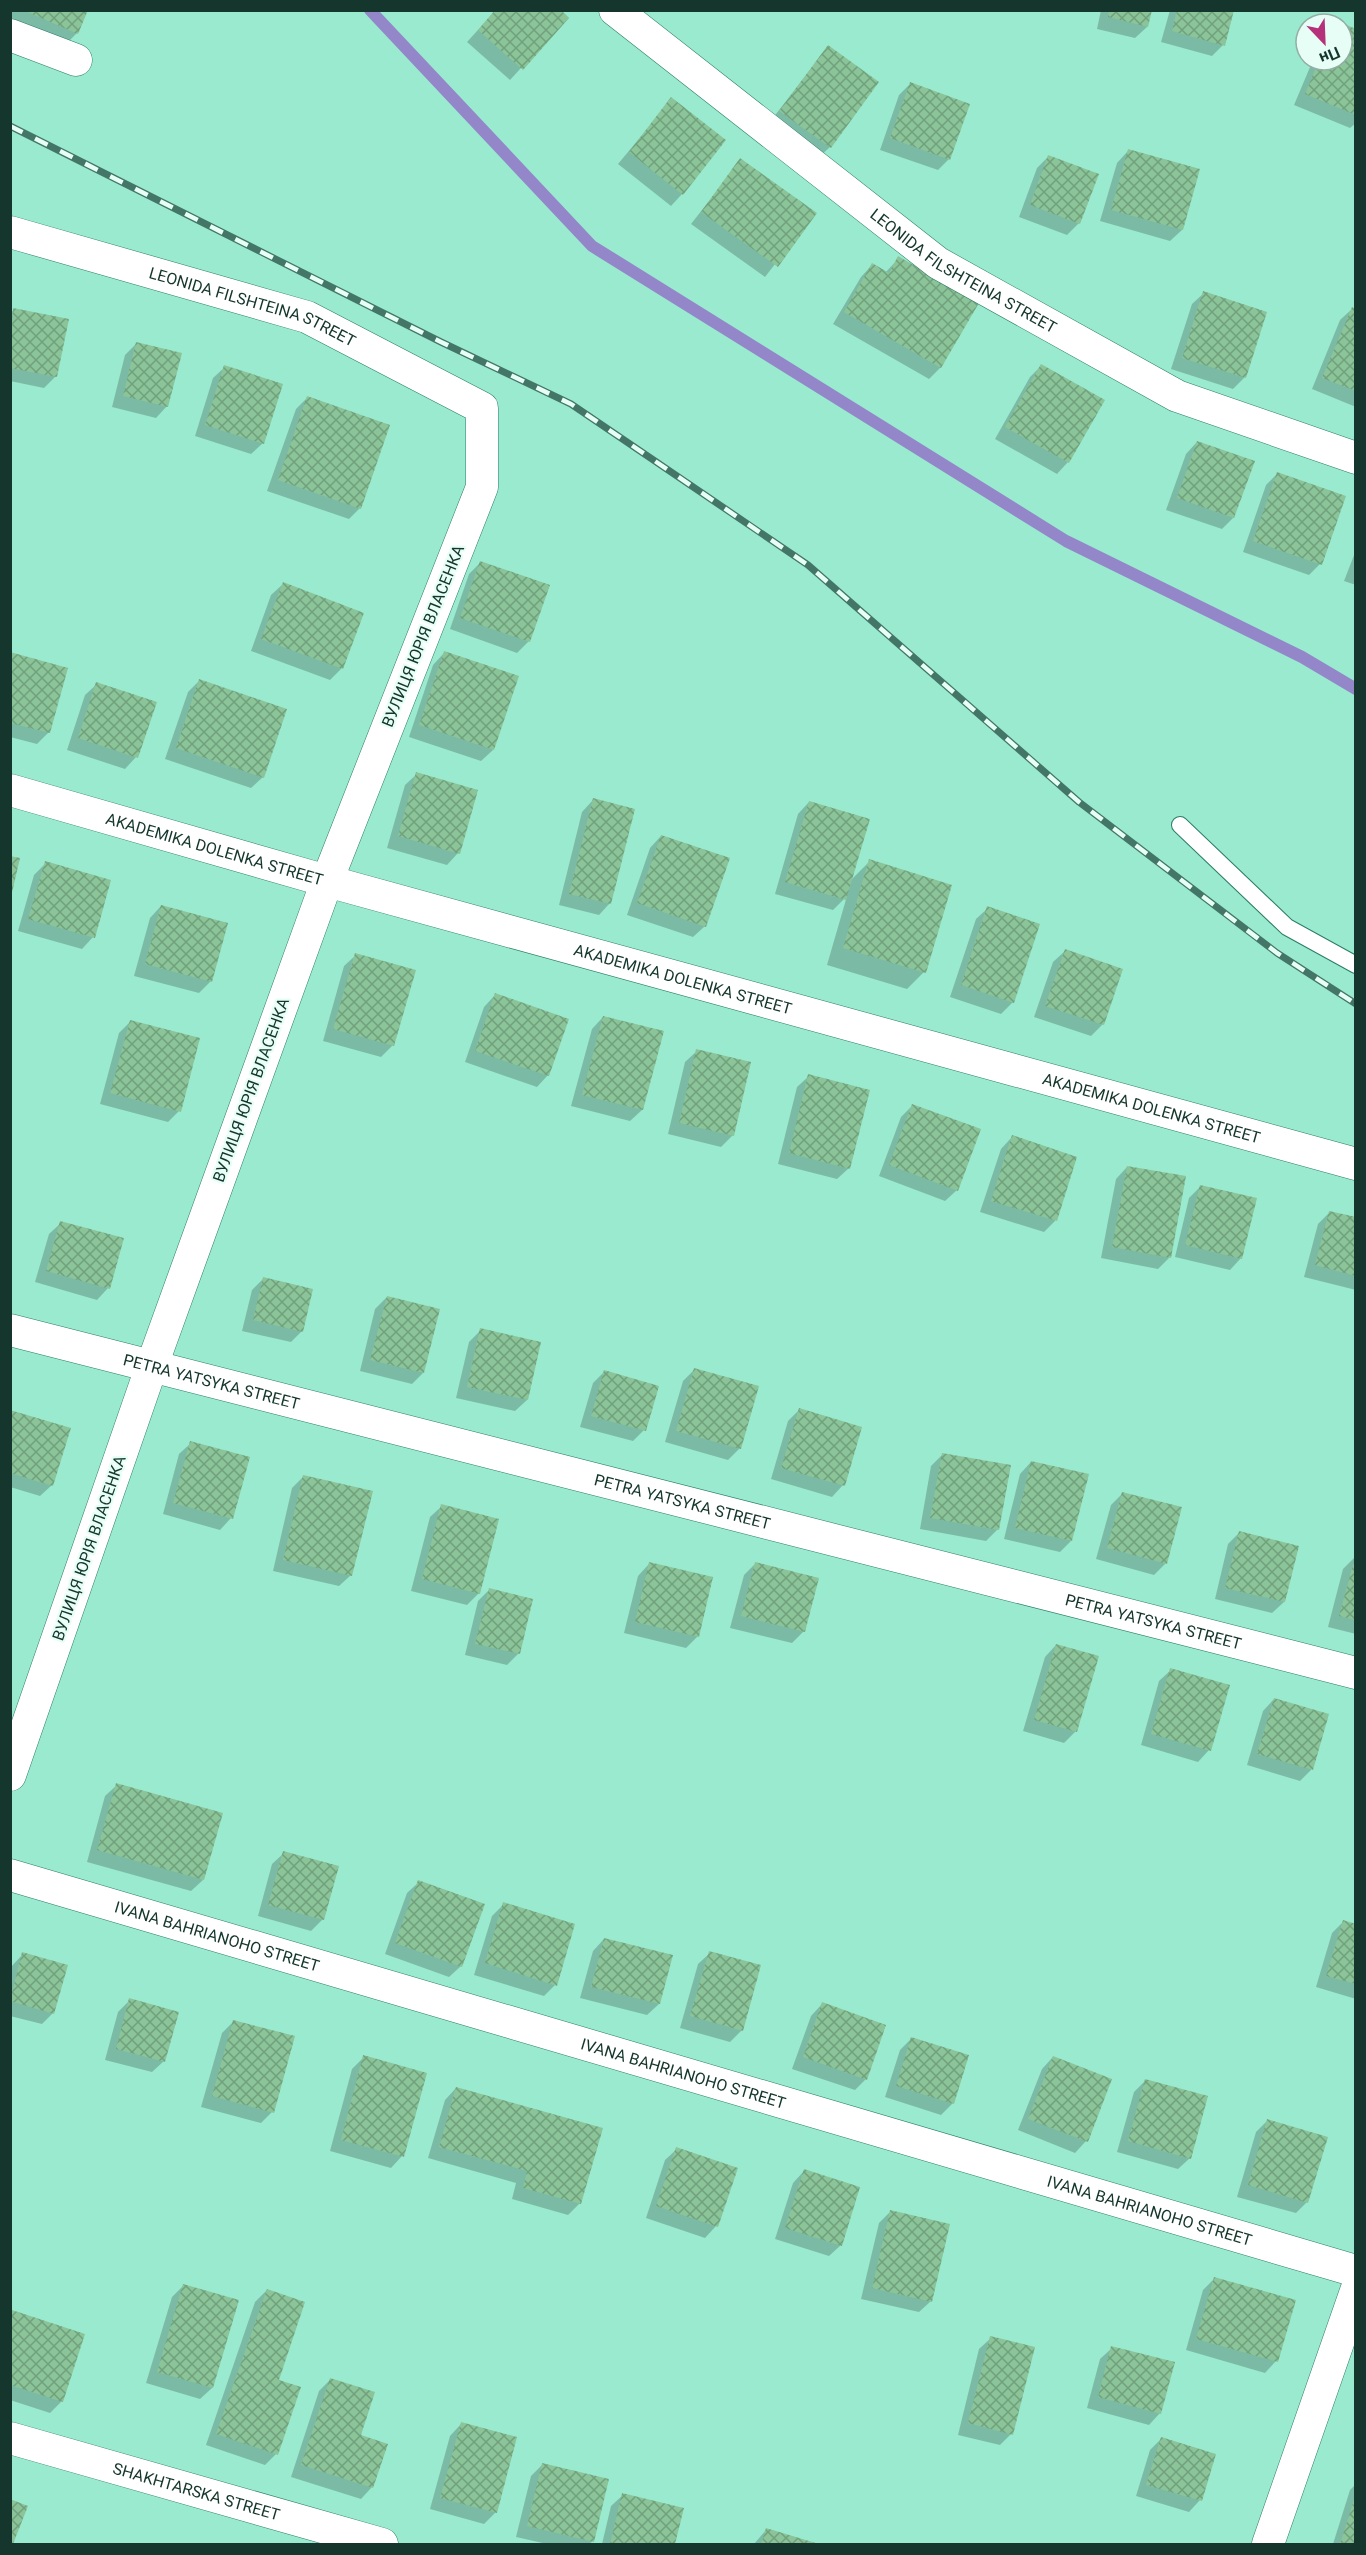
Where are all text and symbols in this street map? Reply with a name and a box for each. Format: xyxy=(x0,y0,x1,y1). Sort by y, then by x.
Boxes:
north arrow xyxy=(1294,12,1354,72)
text: Пн xyxy=(1317,43,1343,68)
street label: LEONIDA FILSHTEINA STREET xyxy=(867,204,1061,337)
street label: LEONIDA FILSHTEINA STREET xyxy=(147,263,360,350)
street label: ВУЛИЦЯ ЮРІЯ ВЛАСЕНКА xyxy=(378,542,468,730)
street label: AKADEMIKA DOLENKA STREET xyxy=(104,809,326,889)
street label: AKADEMIKA DOLENKA STREET xyxy=(572,940,795,1018)
street label: ВУЛИЦЯ ЮРІЯ ВЛАСЕНКА xyxy=(209,995,293,1185)
street label: AKADEMIKA DOLENKA STREET xyxy=(1040,1069,1263,1147)
street label: PETRA YATSYKA STREET xyxy=(121,1350,302,1413)
street label: ВУЛИЦЯ ЮРІЯ ВЛАСЕНКА xyxy=(48,1452,130,1643)
street label: PETRA YATSYKA STREET xyxy=(592,1470,773,1533)
street label: PETRA YATSYKA STREET xyxy=(1063,1590,1244,1653)
street label: IVANA BAHRIANOHO STREET xyxy=(113,1897,322,1975)
street label: IVANA BAHRIANOHO STREET xyxy=(579,2034,789,2112)
street label: IVANA BAHRIANOHO STREET xyxy=(1045,2171,1255,2250)
street label: SHAKHTARSKA STREET xyxy=(111,2458,283,2524)

